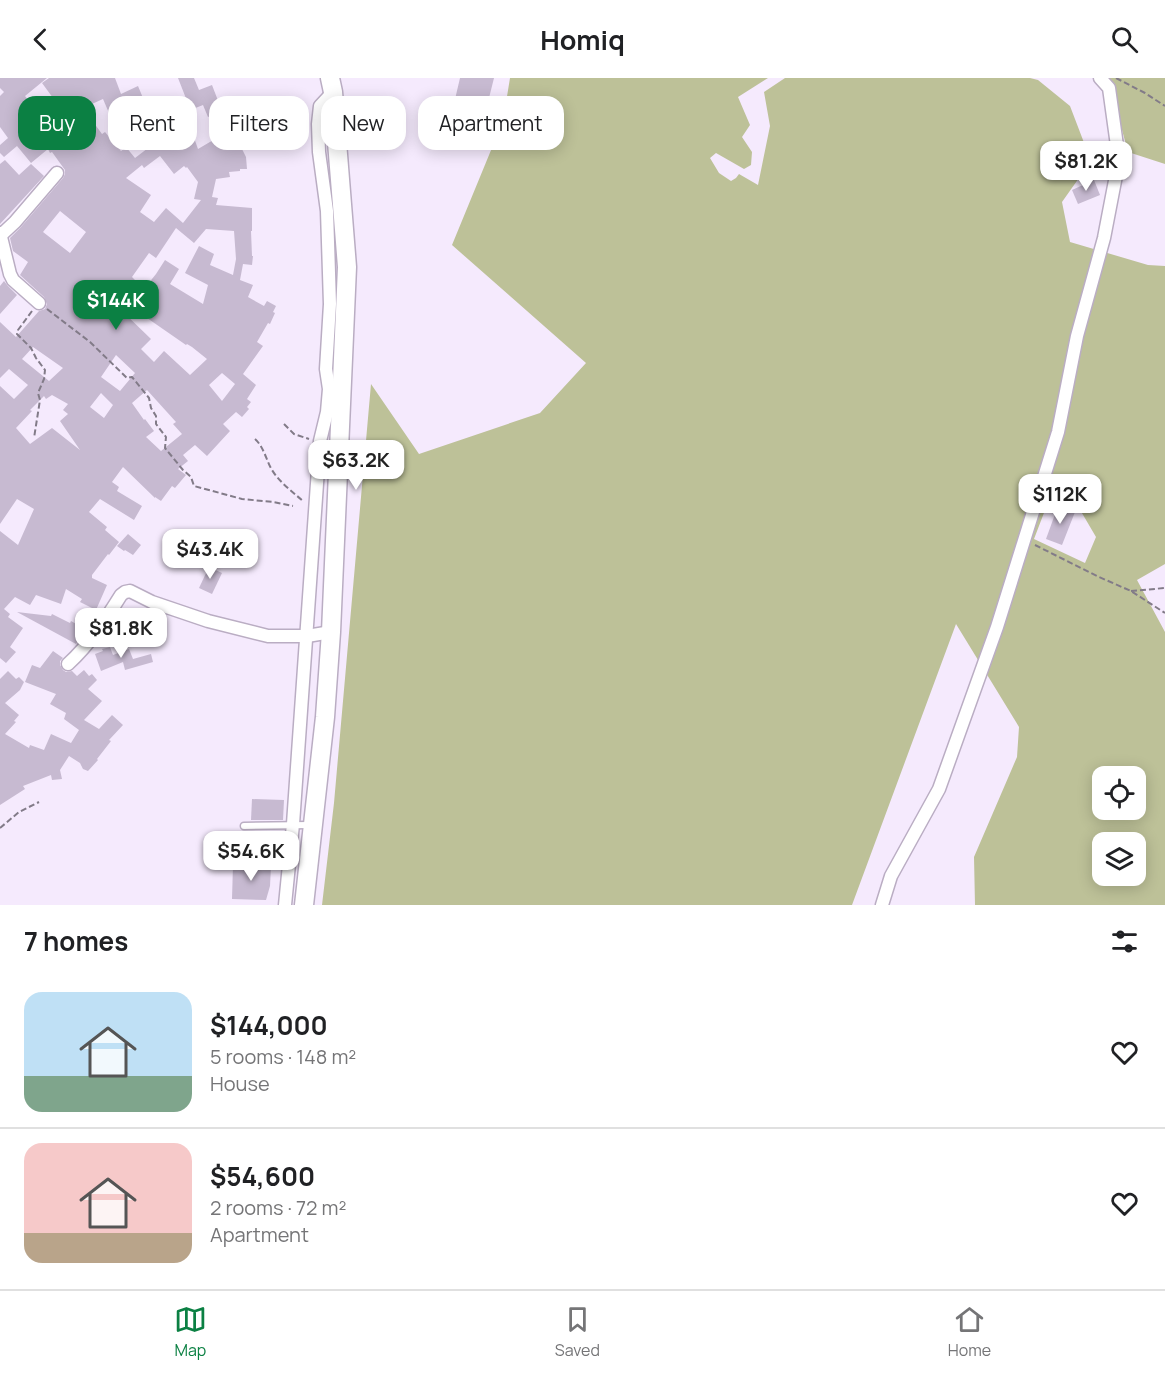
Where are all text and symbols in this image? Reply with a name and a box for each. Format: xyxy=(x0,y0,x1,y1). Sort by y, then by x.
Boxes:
text: Homiq xyxy=(540,21,625,58)
icon: back xyxy=(24,23,57,56)
icon: search xyxy=(1108,23,1141,56)
chip: Buy xyxy=(18,96,96,150)
chip: Rent xyxy=(108,96,197,150)
chip: Filters xyxy=(209,96,309,150)
chip: New xyxy=(321,96,406,150)
chip: Apartment xyxy=(418,96,564,150)
pin: $81.2K xyxy=(1037,141,1135,192)
text: $81.2K xyxy=(1054,147,1118,174)
pin: $144K xyxy=(74,280,158,331)
text: $144K xyxy=(87,286,145,313)
pin: $63.2K xyxy=(307,440,405,491)
text: $63.2K xyxy=(322,446,390,473)
pin: $112K xyxy=(1018,474,1102,525)
text: $112K xyxy=(1033,480,1087,507)
pin: $43.4K xyxy=(161,529,259,580)
text: $43.4K xyxy=(176,535,244,562)
pin: $81.8K xyxy=(72,608,170,659)
text: $81.8K xyxy=(89,614,153,641)
map controls xyxy=(1092,766,1146,886)
button: locate xyxy=(1092,766,1146,820)
pin: $54.6K xyxy=(202,831,300,882)
button: layers xyxy=(1092,832,1146,886)
text: $54.6K xyxy=(217,837,285,864)
text: 7 homes xyxy=(24,923,128,959)
icon: filters xyxy=(1108,925,1141,958)
text: $144,000 xyxy=(210,1007,328,1043)
icon: home xyxy=(72,1016,144,1088)
icon: heart xyxy=(1108,1036,1141,1069)
text: 5 rooms · 148 m² xyxy=(210,1043,356,1070)
text: House xyxy=(210,1070,270,1097)
text: $54,600 xyxy=(210,1158,315,1194)
icon: home xyxy=(72,1167,144,1239)
icon: heart xyxy=(1108,1187,1141,1220)
text: 2 rooms · 72 m² xyxy=(210,1194,346,1221)
text: Apartment xyxy=(210,1221,309,1248)
tab: Map xyxy=(174,1303,207,1361)
tab: Saved xyxy=(555,1303,600,1361)
tab: Home xyxy=(948,1303,991,1361)

